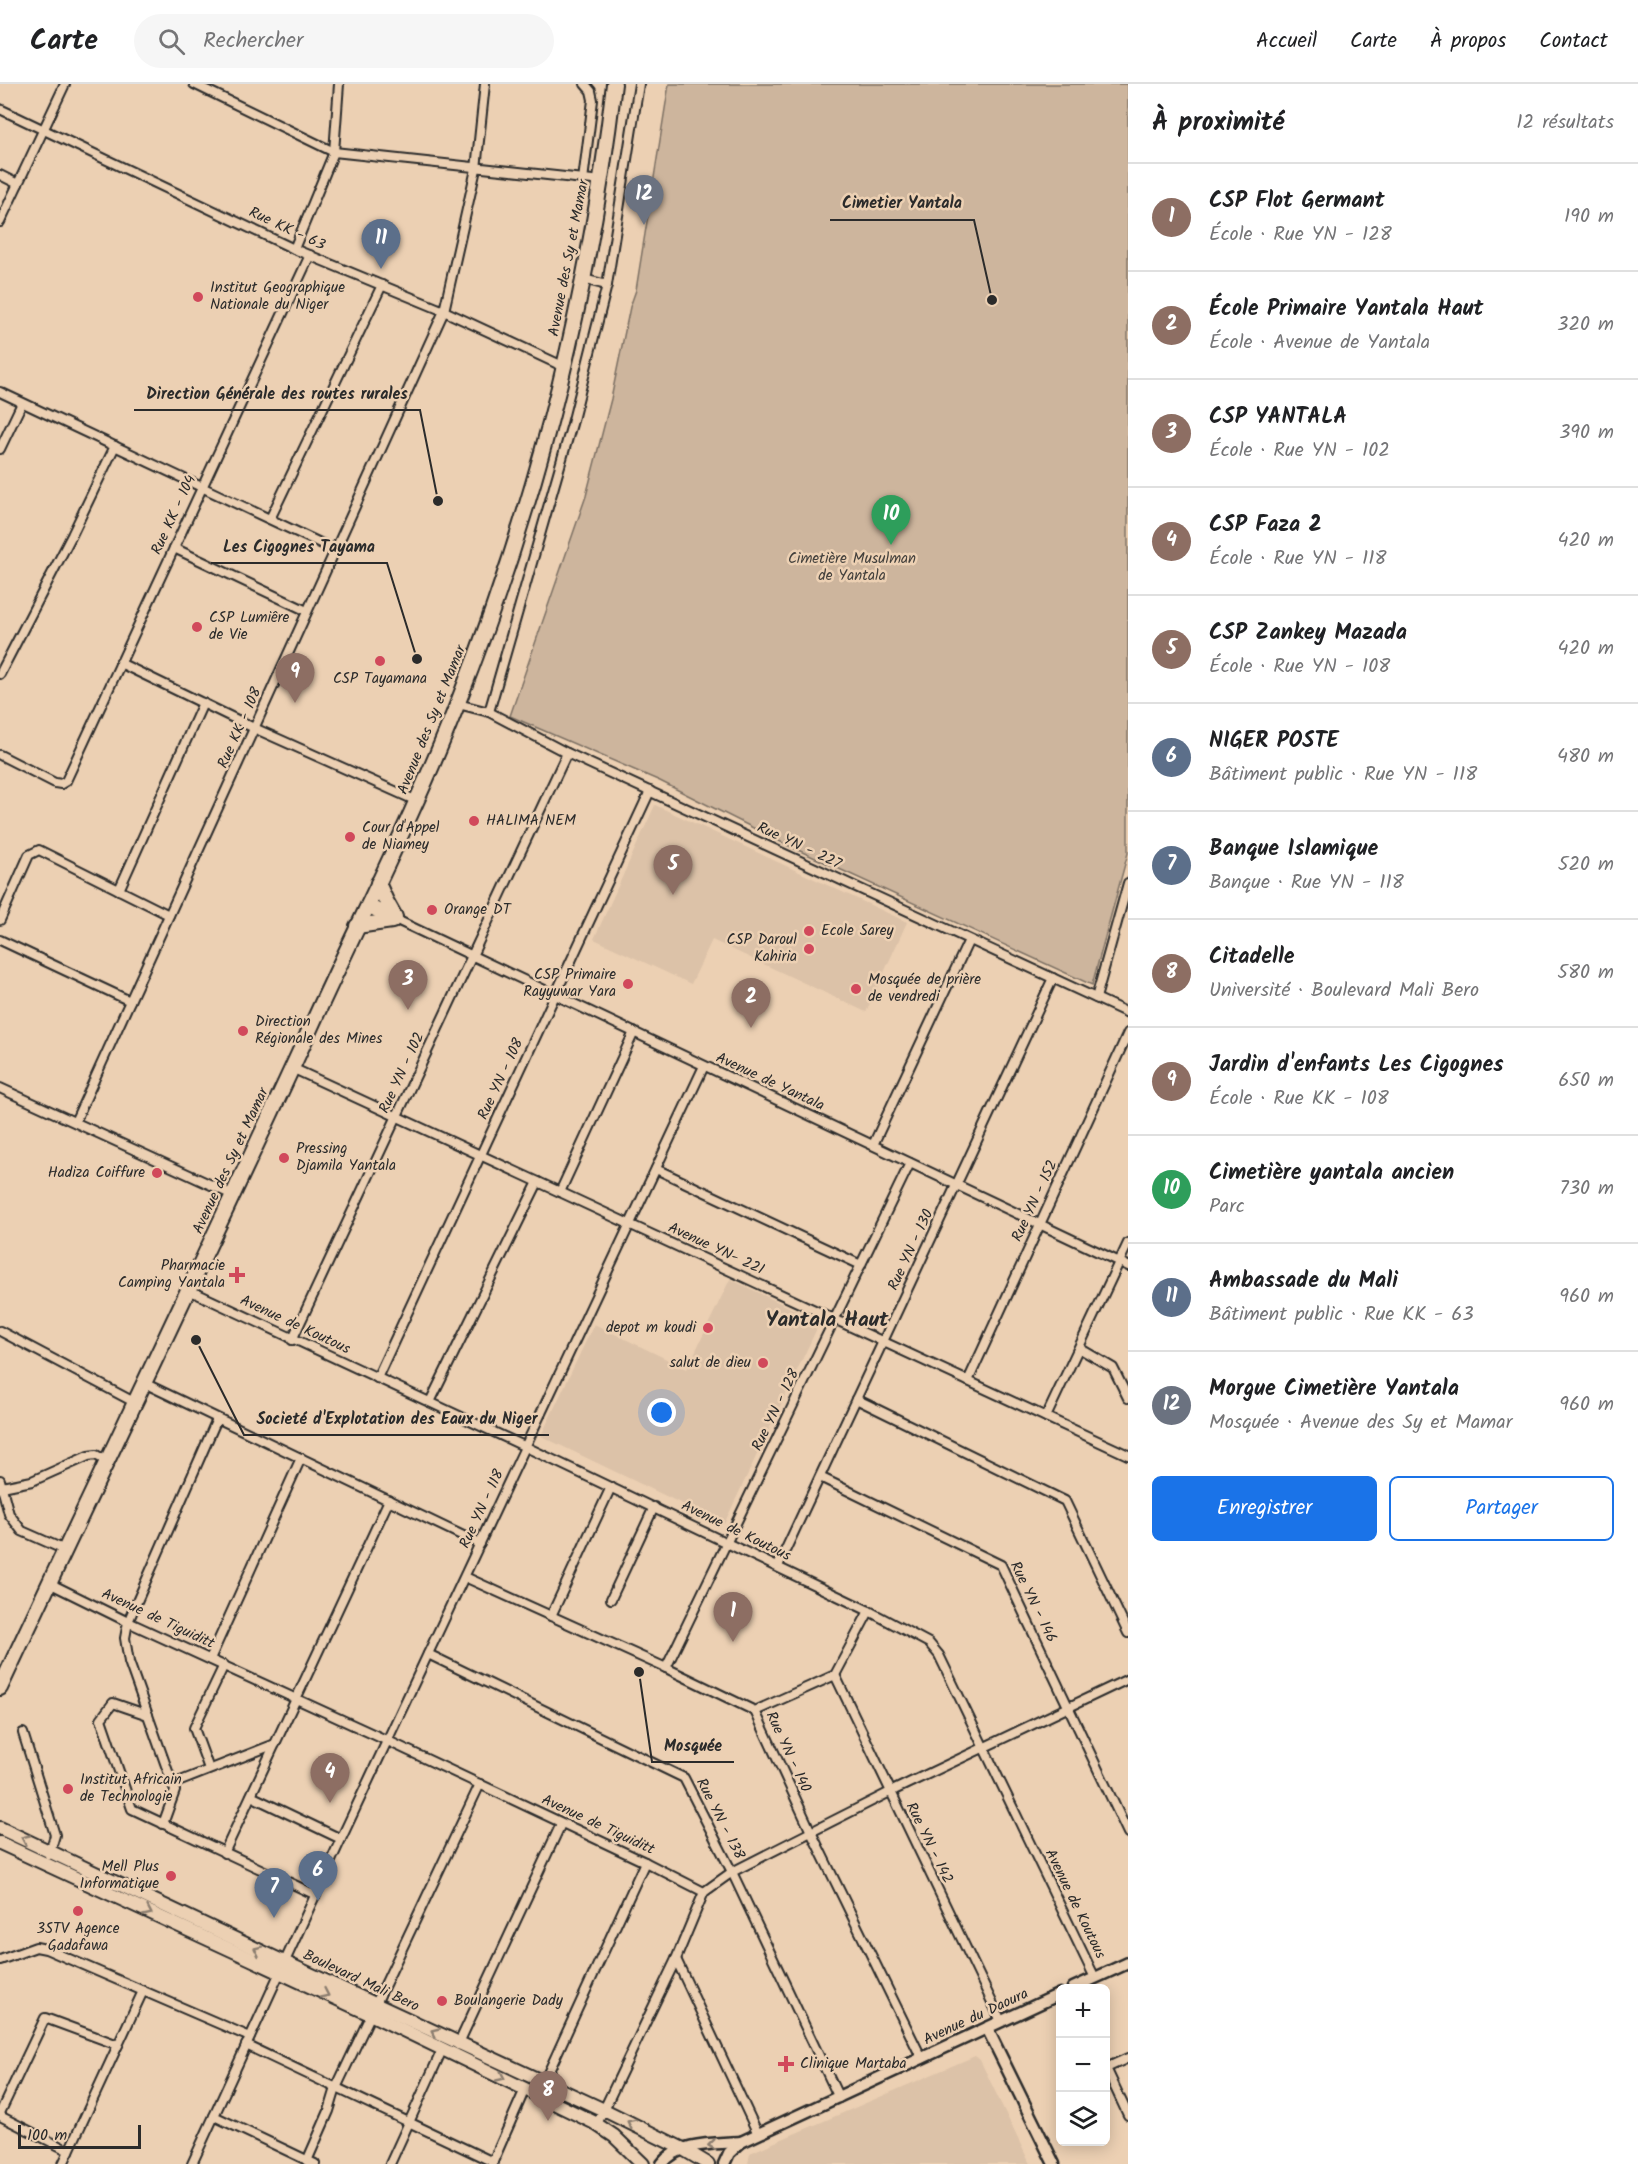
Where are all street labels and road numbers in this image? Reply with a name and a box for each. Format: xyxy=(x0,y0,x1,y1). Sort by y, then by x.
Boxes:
street label: Avenue des Sy et Mamar xyxy=(542,177,596,338)
street label: Rue KK - 63 xyxy=(245,201,330,257)
street label: Rue KK - 104 xyxy=(145,471,203,559)
street label: Avenue des Sy et Mamar xyxy=(391,641,473,798)
street label: Rue KK - 108 xyxy=(211,683,269,772)
street label: Rue YN - 227 xyxy=(753,816,846,877)
street label: Rue YN - 102 xyxy=(373,1028,431,1118)
street label: Rue YN - 108 xyxy=(472,1033,531,1124)
street label: Avenue de Yantala xyxy=(712,1046,828,1118)
street label: Avenue des Sy et Mamar xyxy=(186,1083,276,1238)
street label: Rue YN - 152 xyxy=(1006,1156,1064,1246)
street label: Rue YN - 130 xyxy=(882,1205,941,1295)
street label: Avenue YN- 221 xyxy=(664,1216,768,1282)
street label: Avenue de Koutous xyxy=(236,1289,355,1361)
street label: Rue YN - 128 xyxy=(746,1364,807,1455)
street label: Rue YN - 118 xyxy=(453,1465,511,1553)
street label: Avenue de Koutous xyxy=(677,1494,796,1568)
street label: Rue YN - 146 xyxy=(1003,1557,1063,1647)
street label: Avenue de Tiguiditt xyxy=(97,1582,219,1656)
street label: Rue YN - 140 xyxy=(759,1708,817,1797)
street label: Rue YN - 138 xyxy=(689,1774,751,1865)
street label: Avenue de Tiguiditt xyxy=(537,1788,659,1862)
street label: Rue YN - 142 xyxy=(899,1798,959,1888)
street label: Avenue de Koutous xyxy=(1038,1845,1112,1964)
street label: Boulevard Mali Bero xyxy=(299,1943,423,2019)
street label: Avenue du Daoura xyxy=(919,1982,1033,2052)

